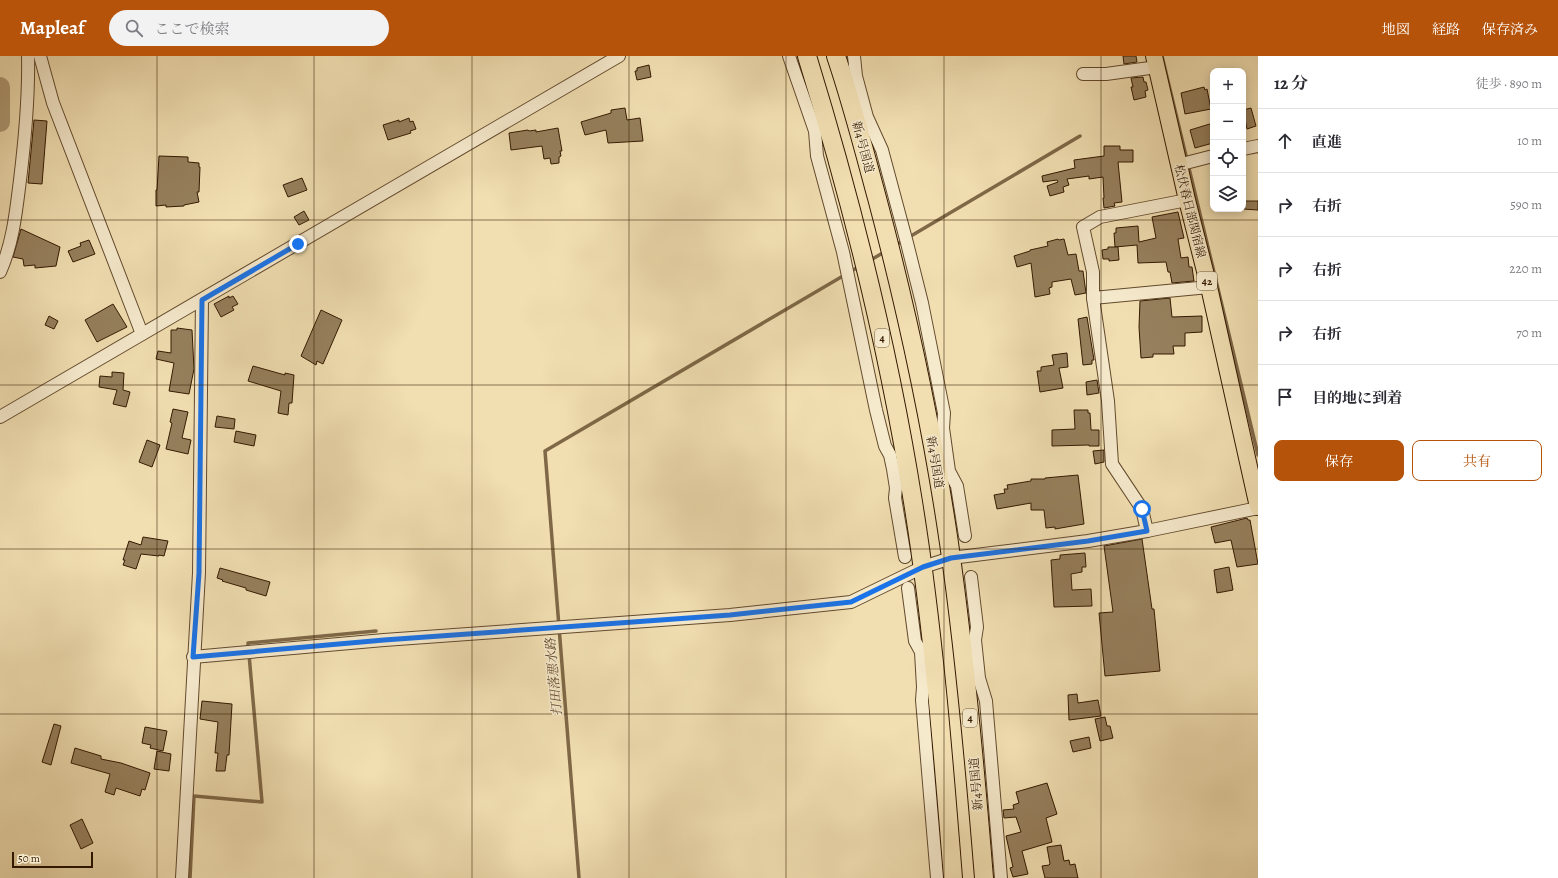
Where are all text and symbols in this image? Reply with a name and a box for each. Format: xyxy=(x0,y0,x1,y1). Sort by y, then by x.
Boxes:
search box xyxy=(109,10,389,46)
text: Mapleaf xyxy=(20,15,85,41)
icon: search xyxy=(123,17,145,39)
text: ここで検索 xyxy=(155,19,230,39)
text: 地図 xyxy=(1382,20,1410,39)
text: 経路 xyxy=(1432,20,1460,39)
text: 保存済み xyxy=(1482,20,1538,39)
map controls xyxy=(1210,68,1246,212)
button: + xyxy=(1210,68,1246,104)
text: 12 分 xyxy=(1274,72,1308,95)
text: 徒歩 · 890 m xyxy=(1476,75,1542,92)
button: − xyxy=(1210,104,1246,140)
street label: 新4号国道 xyxy=(848,119,878,175)
icon: ahead xyxy=(1274,130,1296,152)
text: 直進 xyxy=(1312,132,1342,152)
text: 10 m xyxy=(1517,132,1542,149)
button: locate xyxy=(1210,140,1246,176)
street label: 松伏春日部関宿線 xyxy=(1171,162,1209,260)
button: layers xyxy=(1210,176,1246,212)
icon: right xyxy=(1274,194,1296,216)
text: 右折 xyxy=(1312,196,1342,216)
text: 590 m xyxy=(1510,196,1542,213)
route end xyxy=(289,235,307,253)
icon: right xyxy=(1274,258,1296,280)
text: 右折 xyxy=(1312,260,1342,280)
text: 220 m xyxy=(1509,260,1542,277)
road number: 42 xyxy=(1197,272,1217,290)
icon: right xyxy=(1274,322,1296,344)
text: 右折 xyxy=(1312,324,1342,344)
text: 70 m xyxy=(1516,324,1542,341)
road number: 4 xyxy=(875,329,889,347)
icon: arrive xyxy=(1274,386,1296,408)
text: 目的地に到着 xyxy=(1312,388,1402,408)
street label: 新4号国道 xyxy=(922,434,948,490)
button: 保存 xyxy=(1274,440,1404,481)
button: 共有 xyxy=(1412,440,1542,481)
route start xyxy=(1133,500,1151,518)
water label: 打田落悪水路 xyxy=(542,636,565,717)
road number: 4 xyxy=(963,709,977,727)
street label: 新4号国道 xyxy=(966,757,986,811)
scale bar xyxy=(12,850,93,869)
text: 50 m xyxy=(18,851,40,866)

